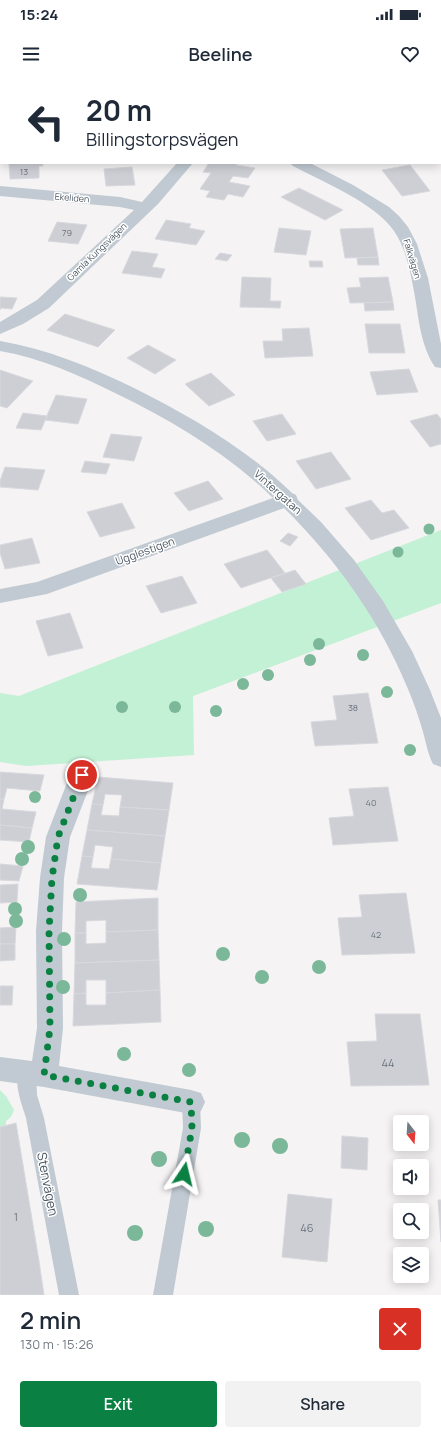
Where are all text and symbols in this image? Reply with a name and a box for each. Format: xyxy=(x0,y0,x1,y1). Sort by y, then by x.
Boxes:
text: 15:24 xyxy=(20,4,58,25)
text: Beeline xyxy=(189,42,252,66)
icon: menu xyxy=(20,43,42,65)
icon: heart xyxy=(399,43,421,65)
text: 20 m xyxy=(86,91,152,129)
icon: left xyxy=(20,96,72,148)
text: Billingstorpsvägen xyxy=(86,127,239,151)
house number: 13 xyxy=(20,165,28,178)
street label: Ekeliden xyxy=(54,190,90,205)
street label: Gamla Kungsvägen xyxy=(64,220,129,284)
house number: 79 xyxy=(62,226,72,239)
street label: Falkvägen xyxy=(400,237,425,280)
street label: Vintergatan xyxy=(251,466,305,517)
street label: Ugglestigen xyxy=(113,533,176,568)
house number: 38 xyxy=(348,701,358,714)
pin xyxy=(65,758,99,792)
icon: arrive xyxy=(71,764,93,786)
house number: 40 xyxy=(366,796,376,809)
house number: 42 xyxy=(371,928,381,941)
house number: 44 xyxy=(381,1055,395,1070)
north arrow xyxy=(393,1115,429,1151)
map controls xyxy=(393,1115,429,1283)
street label: Stenvägen xyxy=(33,1151,63,1217)
position arrow xyxy=(163,1153,205,1195)
button: sound xyxy=(393,1159,429,1195)
button: search xyxy=(393,1203,429,1239)
house number: 1 xyxy=(14,1209,18,1224)
house number: 46 xyxy=(300,1220,314,1235)
button: layers xyxy=(393,1247,429,1283)
text: 2 min xyxy=(20,1303,81,1336)
button: close xyxy=(379,1308,421,1350)
text: 130 m · 15:26 xyxy=(20,1335,94,1353)
button: Exit xyxy=(20,1381,217,1427)
button: Share xyxy=(225,1381,421,1427)

